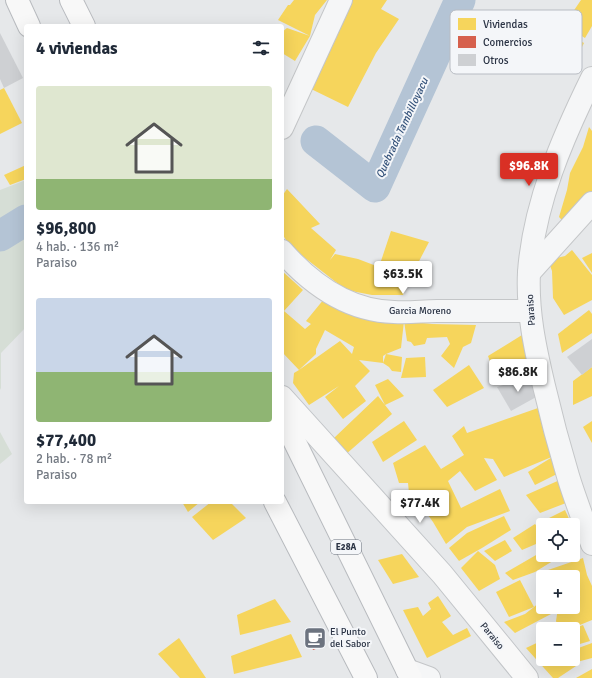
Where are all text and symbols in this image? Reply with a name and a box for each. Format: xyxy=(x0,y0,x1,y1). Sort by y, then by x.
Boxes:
legend xyxy=(450,10,582,74)
text: Viviendas xyxy=(483,18,528,31)
text: Comercios xyxy=(483,36,532,49)
icon: filters xyxy=(250,37,272,59)
text: 4 viviendas xyxy=(36,38,118,59)
text: Otros xyxy=(483,54,509,67)
water label: Quebrada Tambilloyacu xyxy=(373,75,431,180)
icon: home xyxy=(118,112,190,184)
pin: $96.8K xyxy=(496,153,562,187)
text: $96.8K xyxy=(509,158,549,174)
text: $96,800 xyxy=(36,218,96,239)
text: 4 hab. · 136 m² xyxy=(36,239,119,255)
text: Paraiso xyxy=(36,255,77,271)
pin: $63.5K xyxy=(370,261,436,295)
text: $63.5K xyxy=(383,266,423,282)
street label: Paraiso xyxy=(524,294,538,326)
street label: Garcia Moreno xyxy=(389,305,451,317)
icon: home xyxy=(118,324,190,396)
pin: $86.8K xyxy=(485,359,551,393)
text: $86.8K xyxy=(498,364,538,380)
text: $77,400 xyxy=(36,430,96,451)
text: 2 hab. · 78 m² xyxy=(36,451,112,467)
text: Paraiso xyxy=(36,467,77,483)
pin: $77.4K xyxy=(387,490,453,524)
text: $77.4K xyxy=(400,495,440,511)
map controls xyxy=(536,518,580,666)
button: locate xyxy=(536,518,580,562)
road number: E28A xyxy=(331,540,361,554)
button: + xyxy=(536,570,580,614)
street label: Paraiso xyxy=(477,620,507,652)
button: − xyxy=(536,622,580,666)
cafe icon: El Punto del Sabor xyxy=(302,625,328,651)
place label: El Punto del Sabor xyxy=(330,626,371,650)

